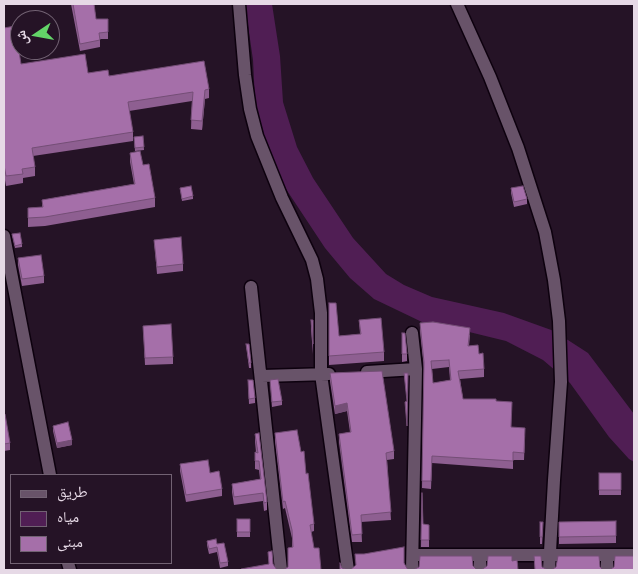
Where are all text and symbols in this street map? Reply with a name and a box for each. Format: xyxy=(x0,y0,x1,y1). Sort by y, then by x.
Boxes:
north arrow xyxy=(10,10,60,60)
text: ش xyxy=(9,29,33,47)
legend xyxy=(10,474,172,564)
text: طريق xyxy=(57,480,88,503)
text: مياه xyxy=(57,505,79,528)
text: مبنى xyxy=(57,530,83,553)

